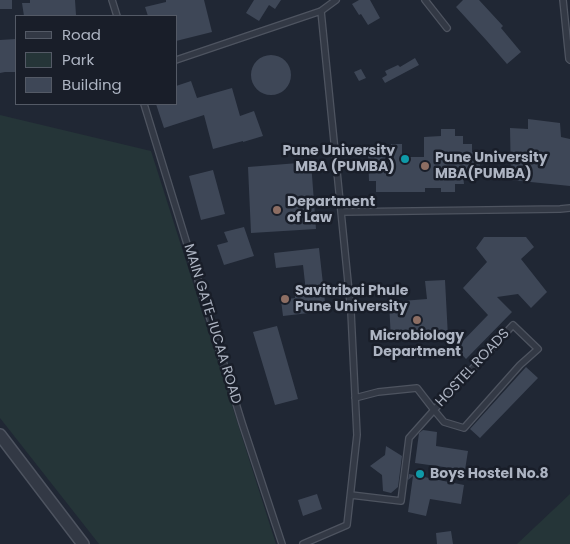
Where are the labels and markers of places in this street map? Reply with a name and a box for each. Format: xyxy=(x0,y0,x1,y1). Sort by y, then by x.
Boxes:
place label: Pune University MBA (PUMBA) xyxy=(283,143,395,176)
place label: Pune University MBA(PUMBA) xyxy=(435,150,547,182)
marker: Pune University MBA (PUMBA) xyxy=(399,153,411,165)
marker: Pune University MBA(PUMBA) xyxy=(419,160,431,172)
place label: Department of Law xyxy=(287,194,375,226)
marker: Department of Law xyxy=(271,204,283,216)
place label: Savitribai Phule Pune University xyxy=(295,283,408,316)
marker: Savitribai Phule Pune University xyxy=(279,293,291,305)
marker: Microbiology Department xyxy=(411,314,423,326)
place label: Microbiology Department xyxy=(370,328,464,361)
place label: Boys Hostel No.8 xyxy=(430,466,549,482)
marker: Boys Hostel No.8 xyxy=(414,468,426,480)

